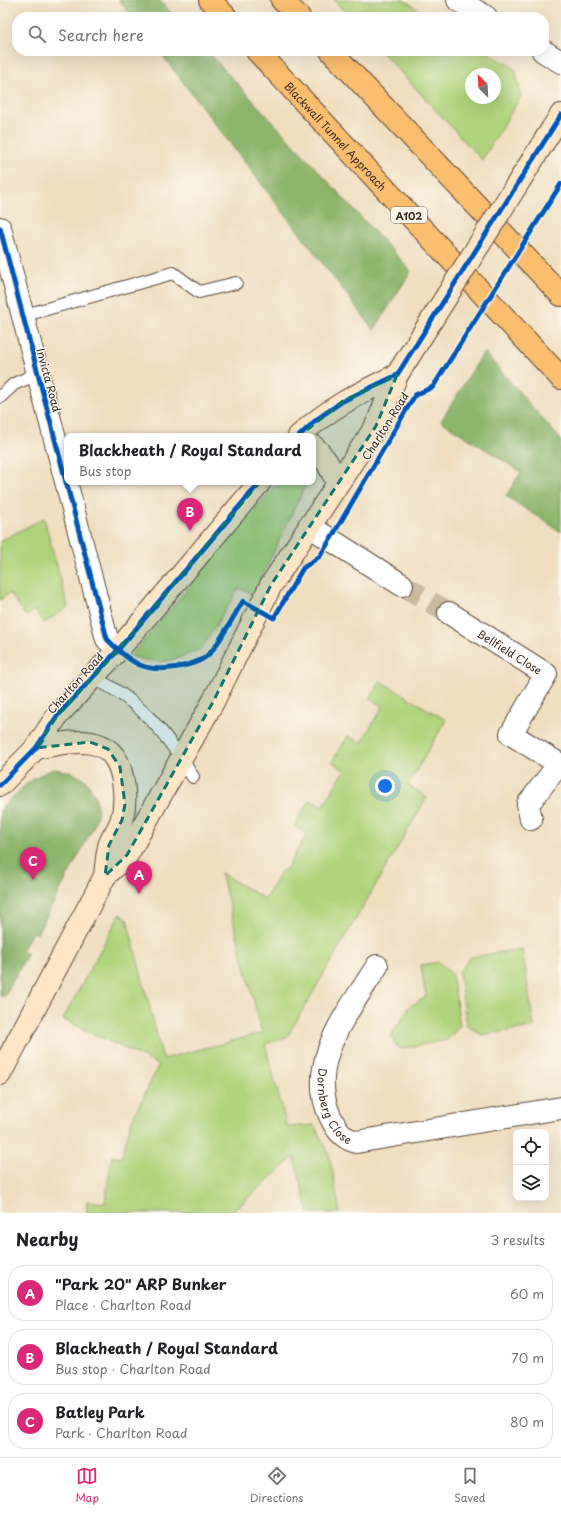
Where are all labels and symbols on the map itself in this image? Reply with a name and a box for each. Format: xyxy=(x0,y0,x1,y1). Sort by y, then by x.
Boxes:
north arrow xyxy=(465,68,501,104)
street label: Blackwall Tunnel Approach xyxy=(281,78,391,194)
road number: A102 xyxy=(391,207,427,223)
street label: Invicta Road xyxy=(32,346,66,414)
street label: Charlton Road xyxy=(357,389,413,463)
pin: B xyxy=(177,498,203,531)
street label: Bellfield Close xyxy=(474,624,546,678)
street label: Charlton Road xyxy=(43,649,107,717)
your location xyxy=(375,776,395,796)
pin: C xyxy=(20,847,46,880)
pin: A xyxy=(126,861,152,894)
street label: Dornberg Close xyxy=(314,1067,355,1148)

